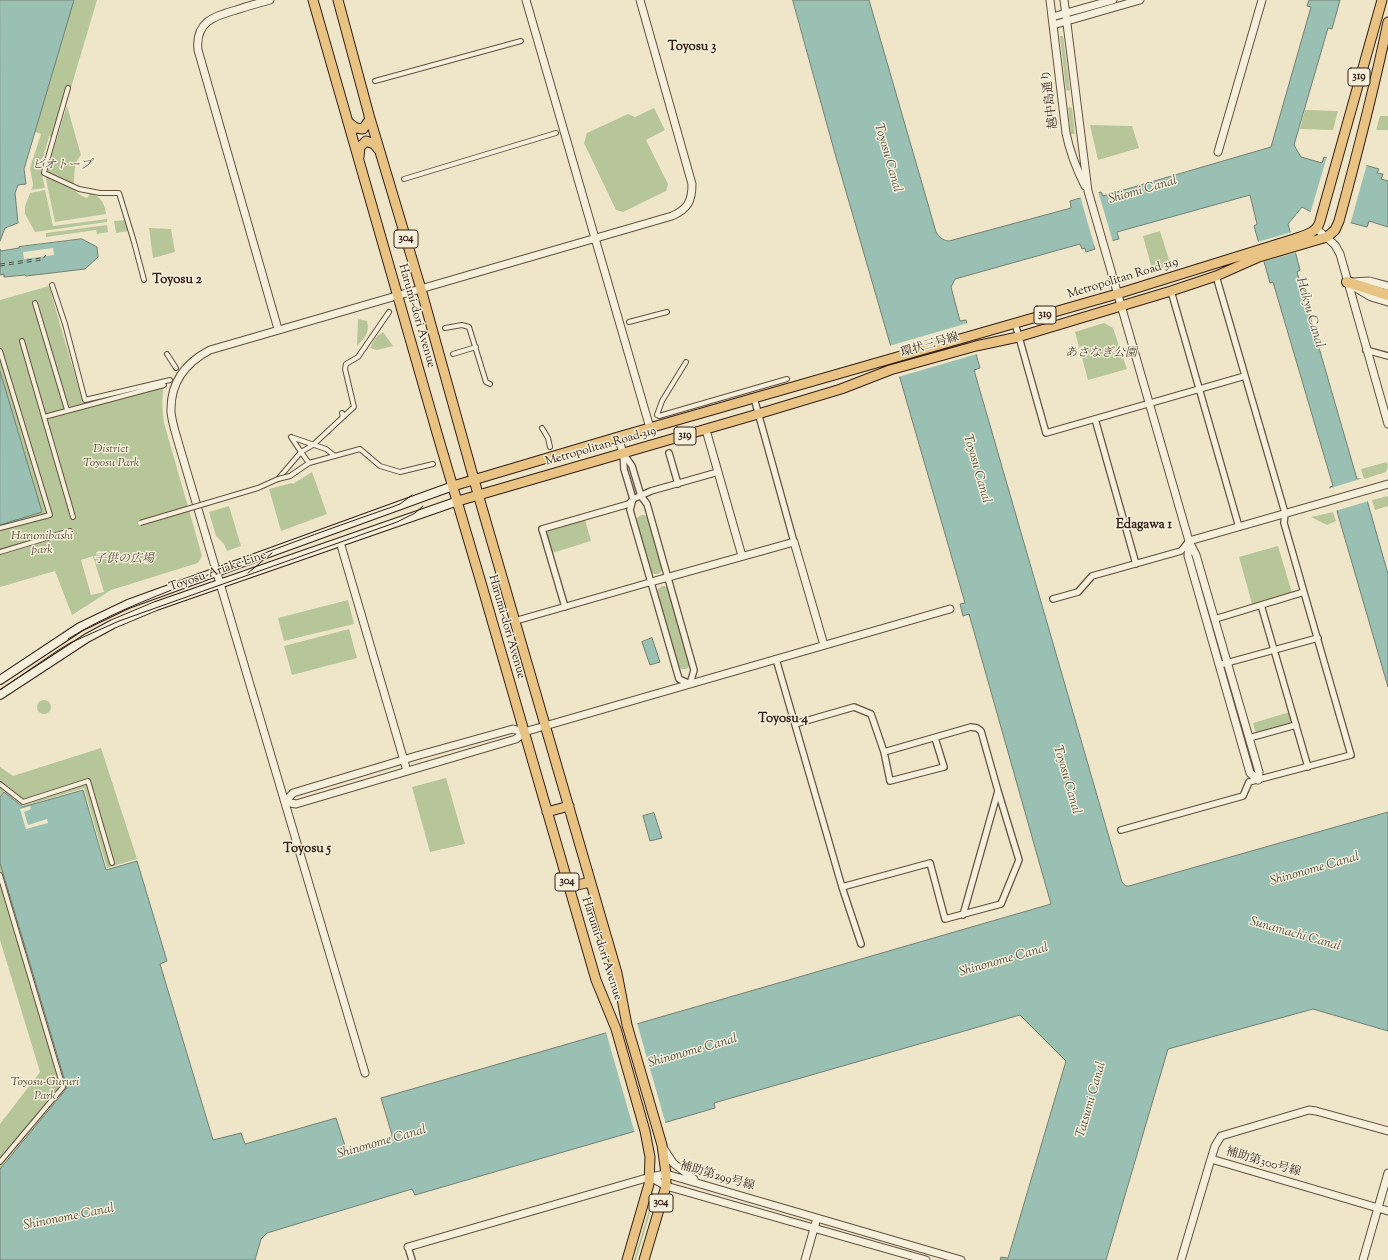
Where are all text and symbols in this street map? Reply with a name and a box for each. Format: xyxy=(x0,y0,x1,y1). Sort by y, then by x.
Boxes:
district label: Toyosu 3 xyxy=(668,40,716,56)
street label: 越中島通り xyxy=(1040,68,1062,130)
road number: 319 xyxy=(1348,68,1370,86)
water label: Toyosu Canal xyxy=(870,122,904,194)
park label: ビオトープ xyxy=(32,159,92,173)
water label: Shiomi Canal xyxy=(1107,174,1179,208)
road number: 304 xyxy=(394,230,418,248)
street label: Metropolitan Road 319 xyxy=(1066,255,1180,303)
street label: Harumi-dori Avenue xyxy=(394,262,438,370)
district label: Toyosu 2 xyxy=(152,273,202,289)
water label: Heikyu Canal xyxy=(1292,276,1326,350)
road number: 319 xyxy=(1034,306,1056,324)
street label: 環状三号線 xyxy=(899,331,961,361)
park label: あさなぎ公園 xyxy=(1065,347,1137,361)
street label: Metropolitan Road 319 xyxy=(544,424,658,470)
road number: 319 xyxy=(674,427,696,445)
water label: Toyosu Canal xyxy=(959,433,993,505)
park label: District Toyosu Park xyxy=(83,443,139,471)
district label: Edagawa 1 xyxy=(1116,518,1172,534)
park label: Harumibashi park xyxy=(11,530,73,558)
street label: Toyosu-Ariake Line xyxy=(168,549,268,595)
park label: 子供の広場 xyxy=(94,553,154,567)
street label: Harumi-dori Avenue xyxy=(484,573,528,681)
district label: Toyosu 4 xyxy=(758,712,808,728)
water label: Toyosu Canal xyxy=(1049,744,1083,816)
district label: Toyosu 5 xyxy=(283,842,331,858)
water label: Shinonome Canal xyxy=(1269,850,1361,890)
road number: 304 xyxy=(555,873,579,891)
street label: Harumi-dori Avenue xyxy=(578,896,624,1002)
water label: Sunamachi Canal xyxy=(1248,915,1342,955)
water label: Shinonome Canal xyxy=(958,941,1050,981)
water label: Shinonome Canal xyxy=(647,1032,739,1072)
water label: Tatsumi Canal xyxy=(1074,1060,1110,1140)
park label: Toyosu-Gururi Park xyxy=(11,1076,79,1104)
water label: Shinonome Canal xyxy=(336,1123,428,1163)
street label: 補助第300号線 xyxy=(1224,1145,1302,1181)
street label: 補助第299号線 xyxy=(678,1159,756,1195)
road number: 304 xyxy=(649,1194,673,1212)
water label: Shinonome Canal xyxy=(22,1202,116,1234)

